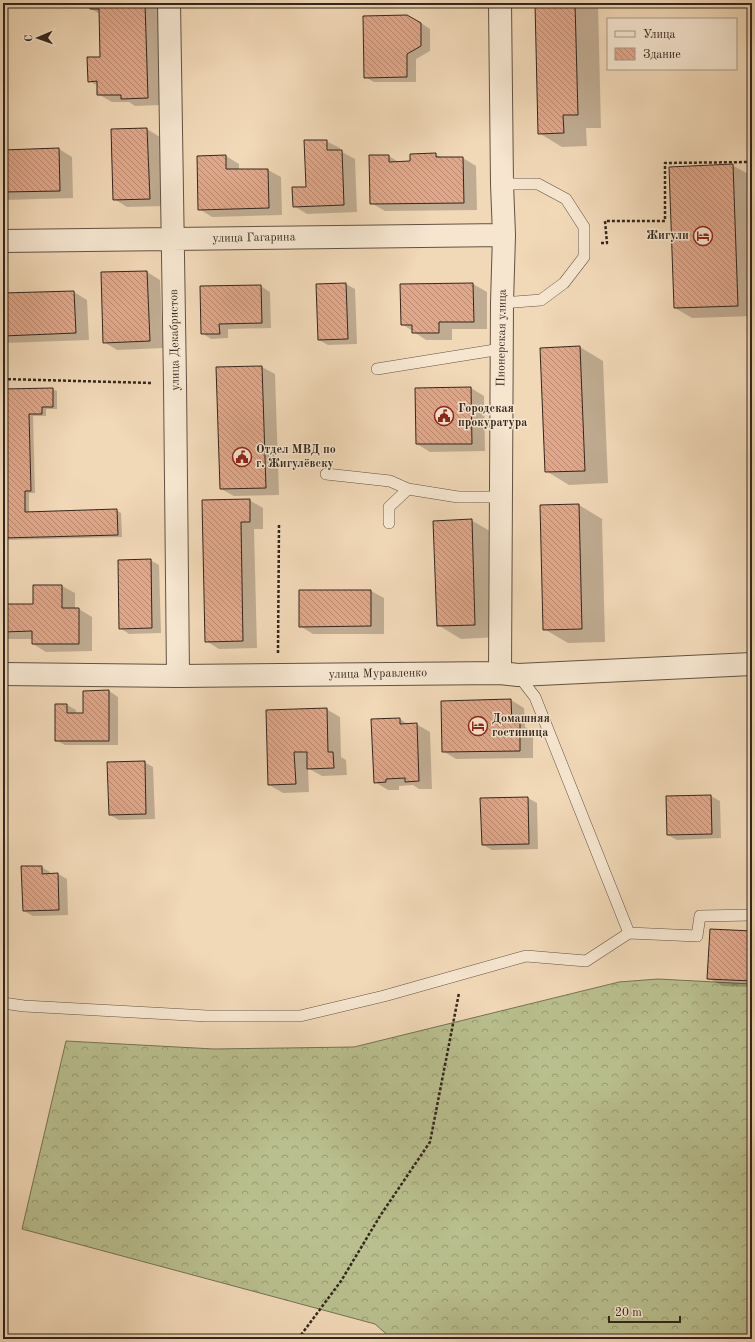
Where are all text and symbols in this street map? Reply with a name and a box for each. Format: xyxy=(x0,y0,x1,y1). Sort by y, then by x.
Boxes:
north arrow xyxy=(18,18,58,58)
legend xyxy=(607,18,737,70)
text: Улица xyxy=(643,29,676,41)
text: С xyxy=(24,34,35,42)
text: Здание xyxy=(643,49,681,61)
hotel icon: Жигули xyxy=(692,225,714,247)
place label: Жигули xyxy=(646,230,689,242)
street label: улица Гагарина xyxy=(212,231,296,245)
street label: улица Декабристов xyxy=(168,289,182,391)
street label: Пионерская улица xyxy=(495,289,509,387)
place label: Городская прокуратура xyxy=(458,403,527,429)
public building icon: Городская прокуратура xyxy=(433,405,455,427)
place label: Отдел МВД по г. Жигулёвску xyxy=(256,444,336,470)
public building icon: Отдел МВД по г. Жигулёвску xyxy=(231,446,253,468)
street label: улица Муравленко xyxy=(329,667,427,681)
place label: Домашняя гостиница xyxy=(492,713,550,739)
hotel icon: Домашняя гостиница xyxy=(467,715,489,737)
scale bar xyxy=(609,1298,680,1324)
text: 20 m xyxy=(615,1307,642,1319)

